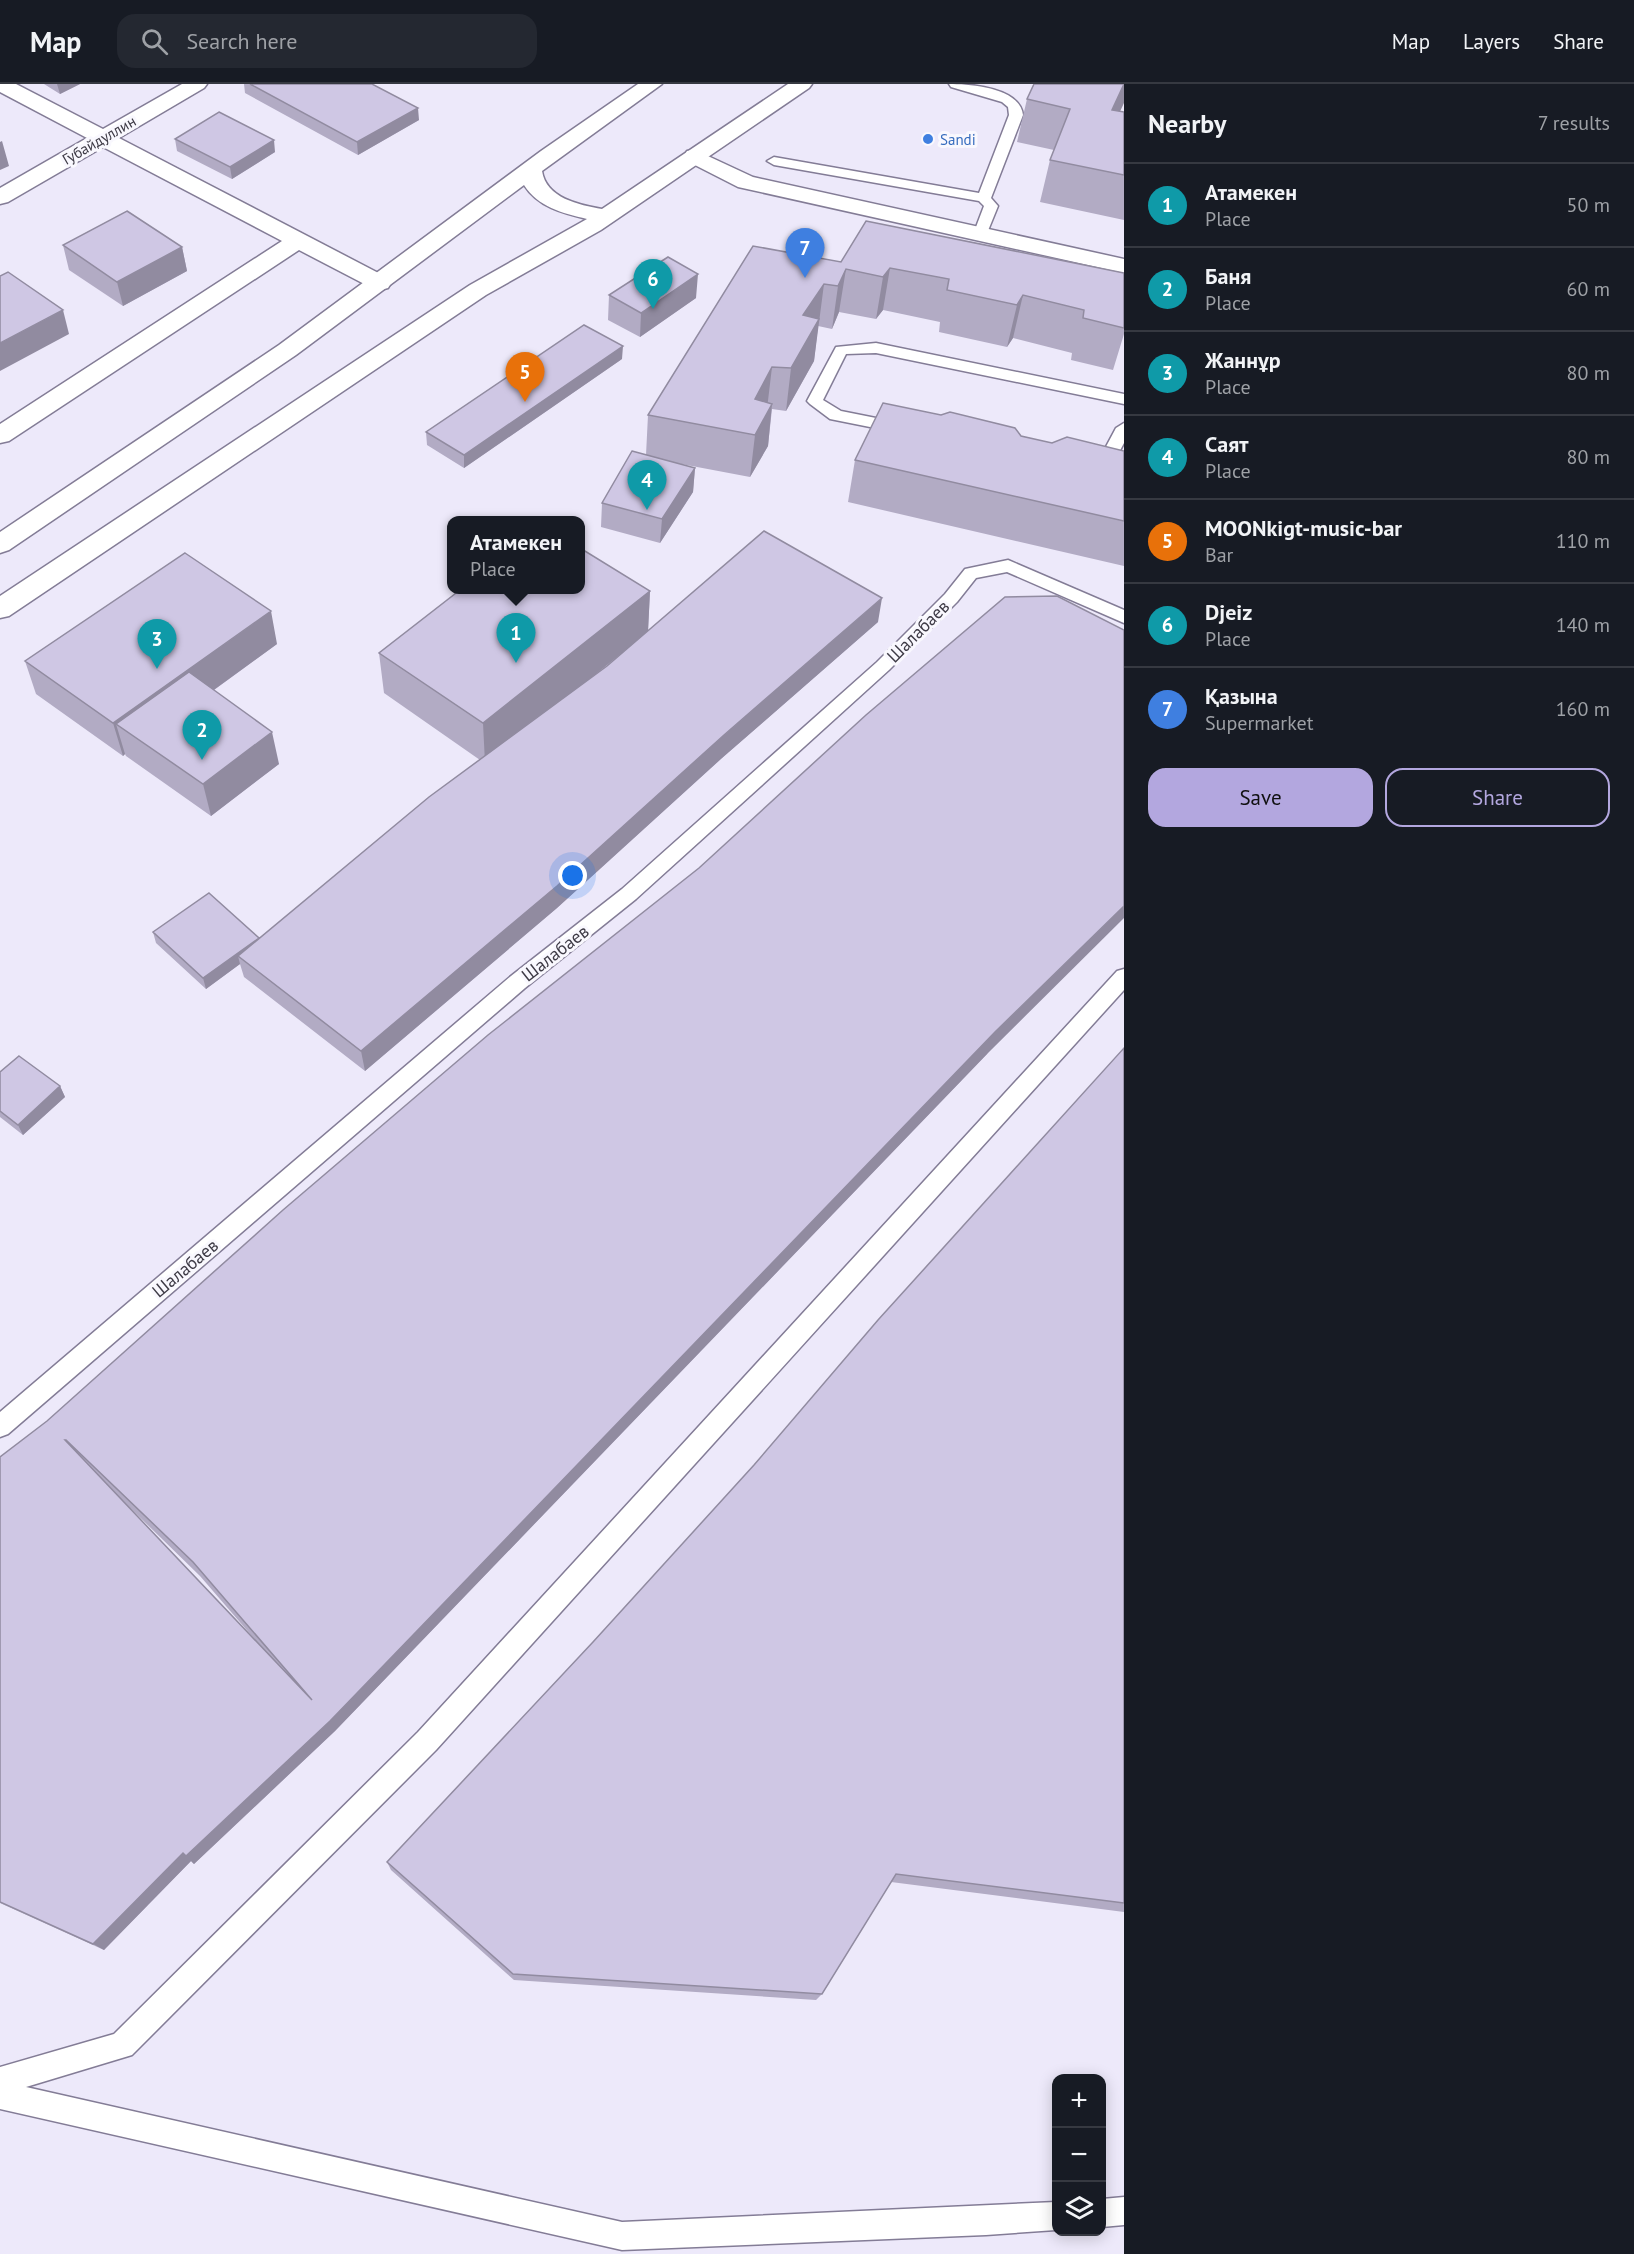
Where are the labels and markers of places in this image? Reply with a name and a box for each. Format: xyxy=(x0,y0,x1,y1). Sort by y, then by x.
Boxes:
place label: Sandi xyxy=(940,130,976,149)
marker: Sandi xyxy=(921,132,935,146)
pin: 7 xyxy=(786,228,824,278)
pin: 6 xyxy=(634,260,672,309)
pin: 5 xyxy=(506,352,544,402)
pin: 4 xyxy=(628,460,666,510)
pin: 1 xyxy=(496,614,536,663)
pin: 3 xyxy=(138,620,176,669)
pin: 2 xyxy=(182,710,222,760)

